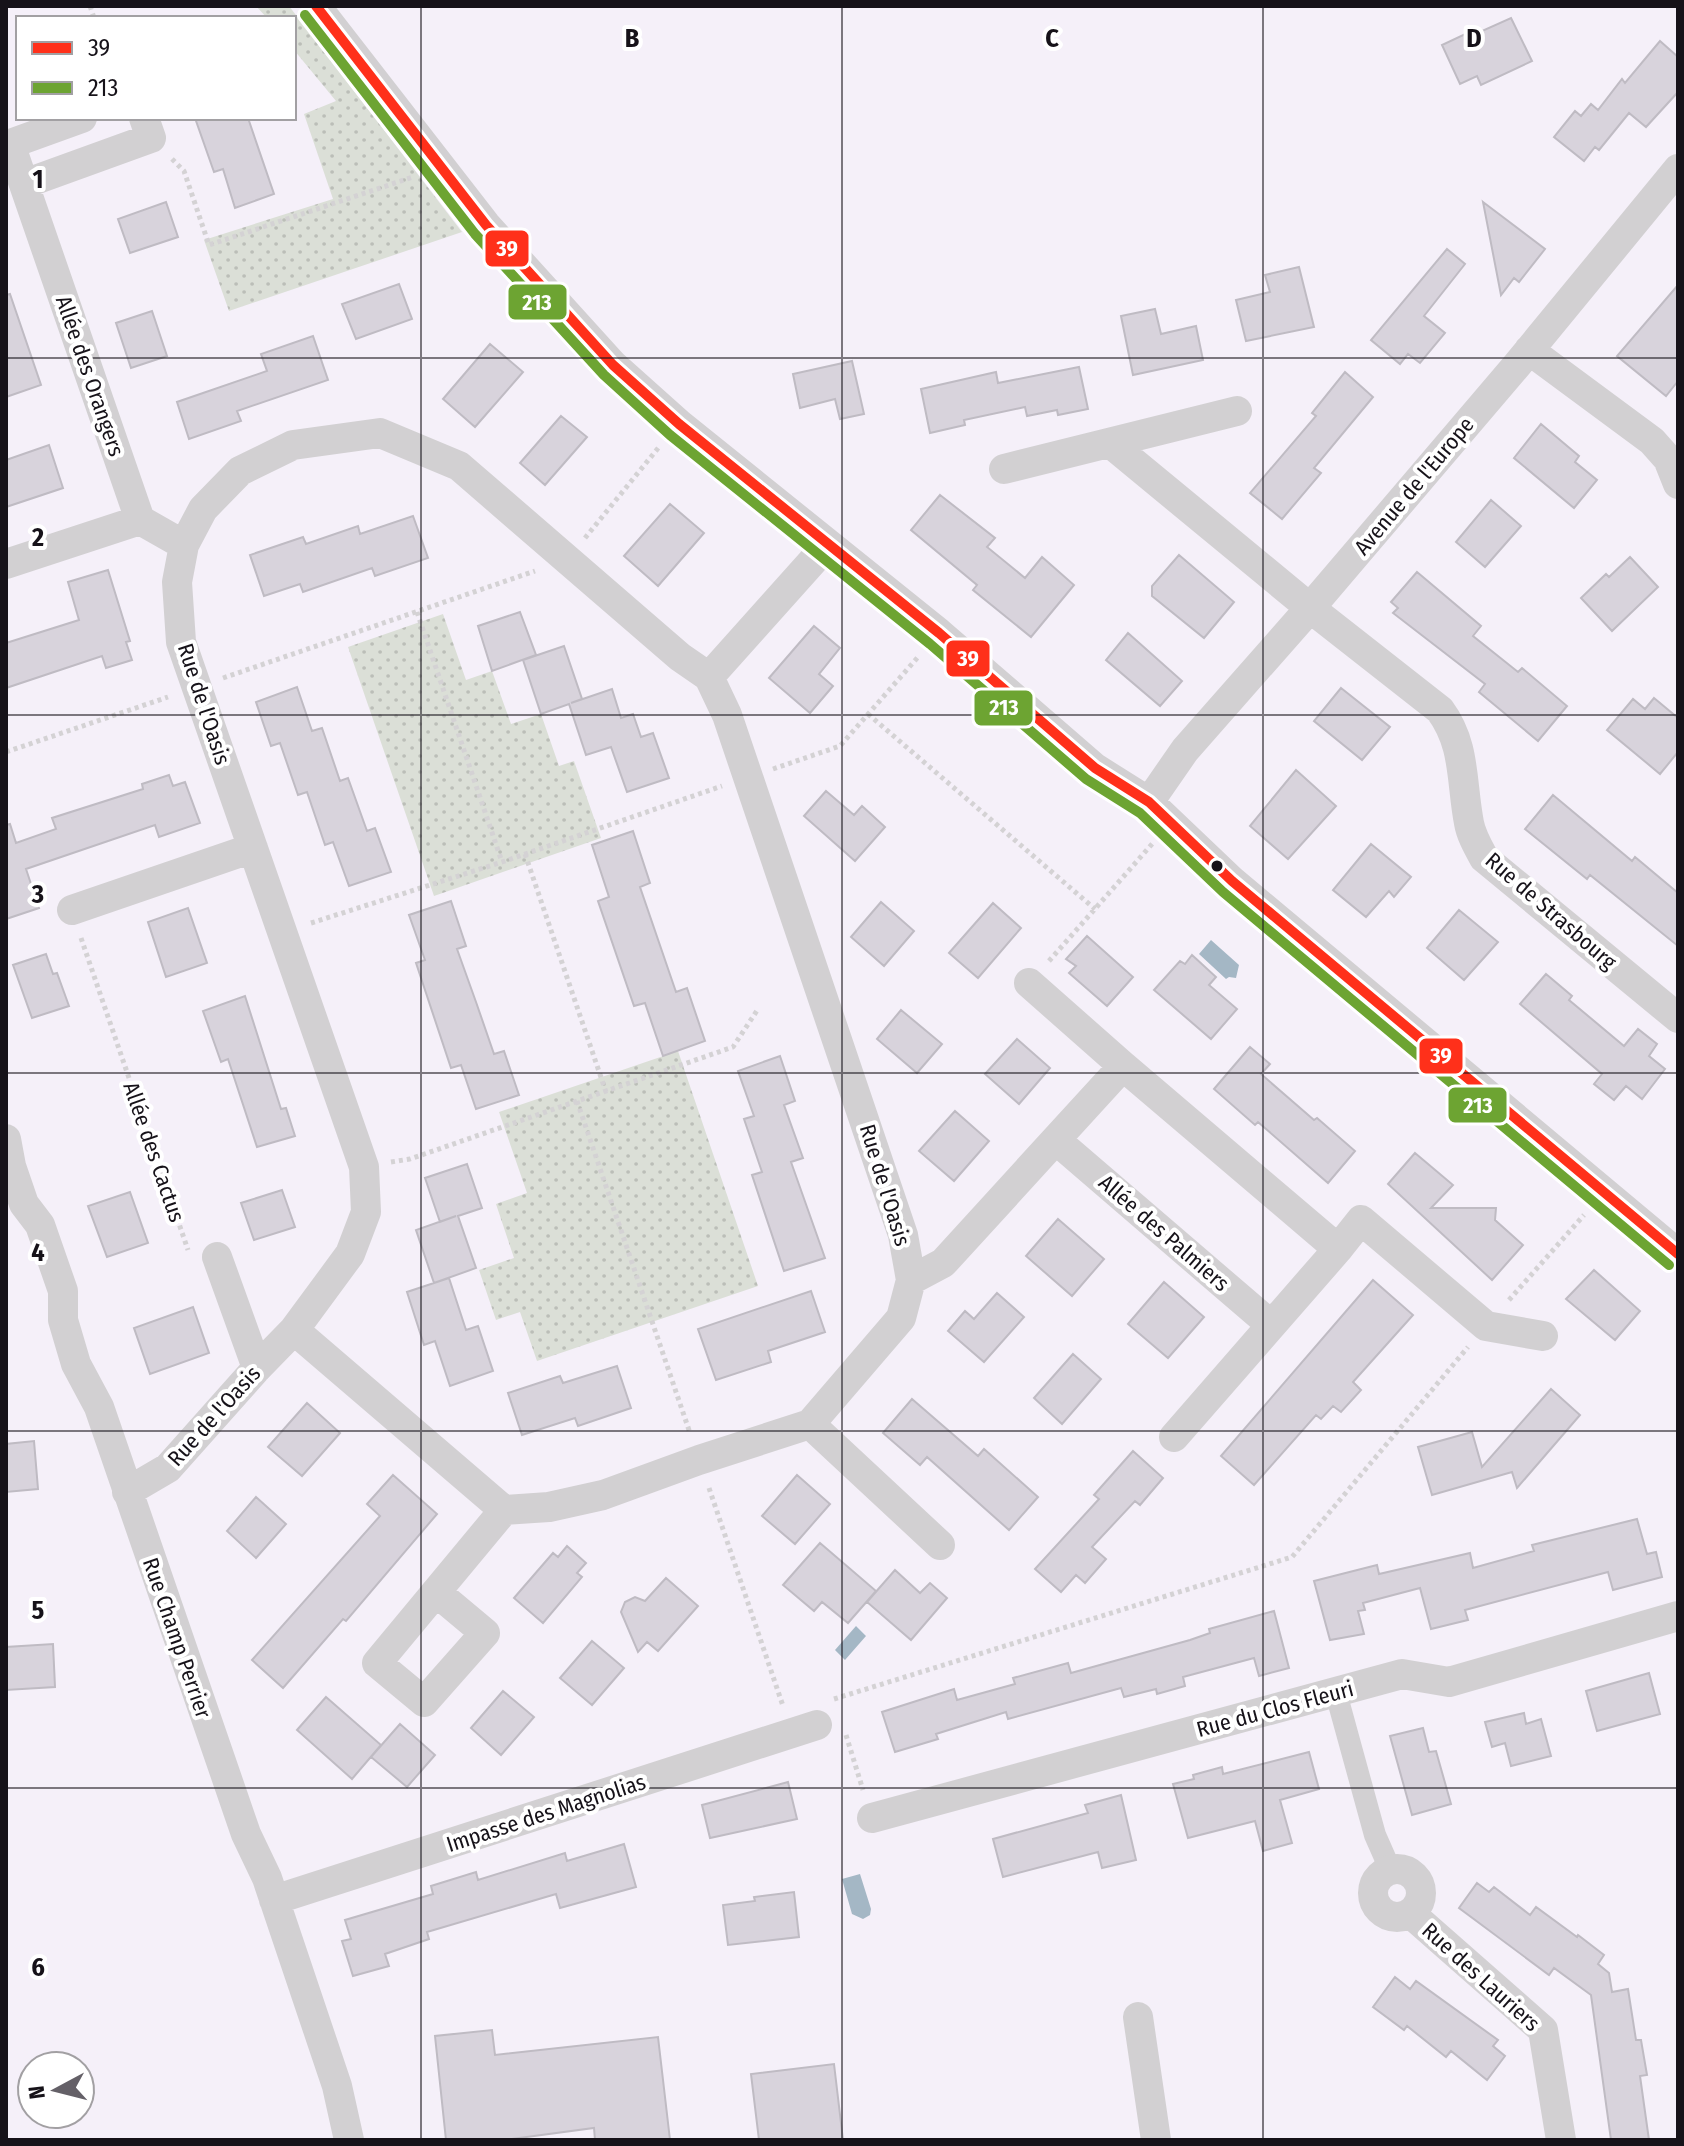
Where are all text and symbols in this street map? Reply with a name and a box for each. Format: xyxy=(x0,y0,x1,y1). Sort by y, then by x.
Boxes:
legend xyxy=(16,16,296,120)
text: B xyxy=(625,23,640,54)
text: C xyxy=(1045,23,1059,54)
text: D xyxy=(1466,23,1482,54)
text: 39 xyxy=(88,34,110,62)
text: 213 xyxy=(88,74,118,102)
text: 1 xyxy=(33,164,44,195)
line badge: 39 xyxy=(484,229,530,268)
text: 39 xyxy=(495,235,518,262)
line badge: 213 xyxy=(507,283,568,321)
text: 213 xyxy=(521,289,552,316)
street label: Allée des Orangers xyxy=(50,292,130,460)
street label: Avenue de l'Europe xyxy=(1348,412,1480,560)
text: 2 xyxy=(31,522,44,553)
line badge: 39 xyxy=(945,639,991,678)
street label: Rue de l'Oasis xyxy=(172,640,236,768)
text: 39 xyxy=(956,645,979,672)
line badge: 213 xyxy=(973,689,1034,727)
text: 213 xyxy=(988,694,1019,721)
street label: Rue de Strasbourg xyxy=(1480,847,1623,976)
unlabelled marker xyxy=(1209,858,1225,874)
text: 3 xyxy=(31,879,44,910)
line badge: 39 xyxy=(1418,1037,1464,1075)
text: 39 xyxy=(1429,1042,1452,1069)
street label: Allée des Cactus xyxy=(117,1078,191,1226)
line badge: 213 xyxy=(1447,1086,1508,1124)
text: 213 xyxy=(1462,1092,1493,1119)
street label: Rue de l'Oasis xyxy=(854,1121,916,1249)
street label: Allée des Palmiers xyxy=(1093,1169,1235,1297)
text: 4 xyxy=(31,1237,45,1268)
street label: Rue de l'Oasis xyxy=(162,1360,266,1472)
street label: Rue Champ Perrier xyxy=(137,1554,217,1722)
text: 5 xyxy=(32,1595,45,1626)
street label: Rue du Clos Fleuri xyxy=(1193,1675,1357,1743)
street label: Impasse des Magnolias xyxy=(443,1768,649,1858)
street label: Rue des Lauriers xyxy=(1416,1917,1546,2037)
text: 6 xyxy=(31,1952,45,1983)
north arrow xyxy=(16,2050,96,2130)
text: N xyxy=(22,2084,51,2101)

